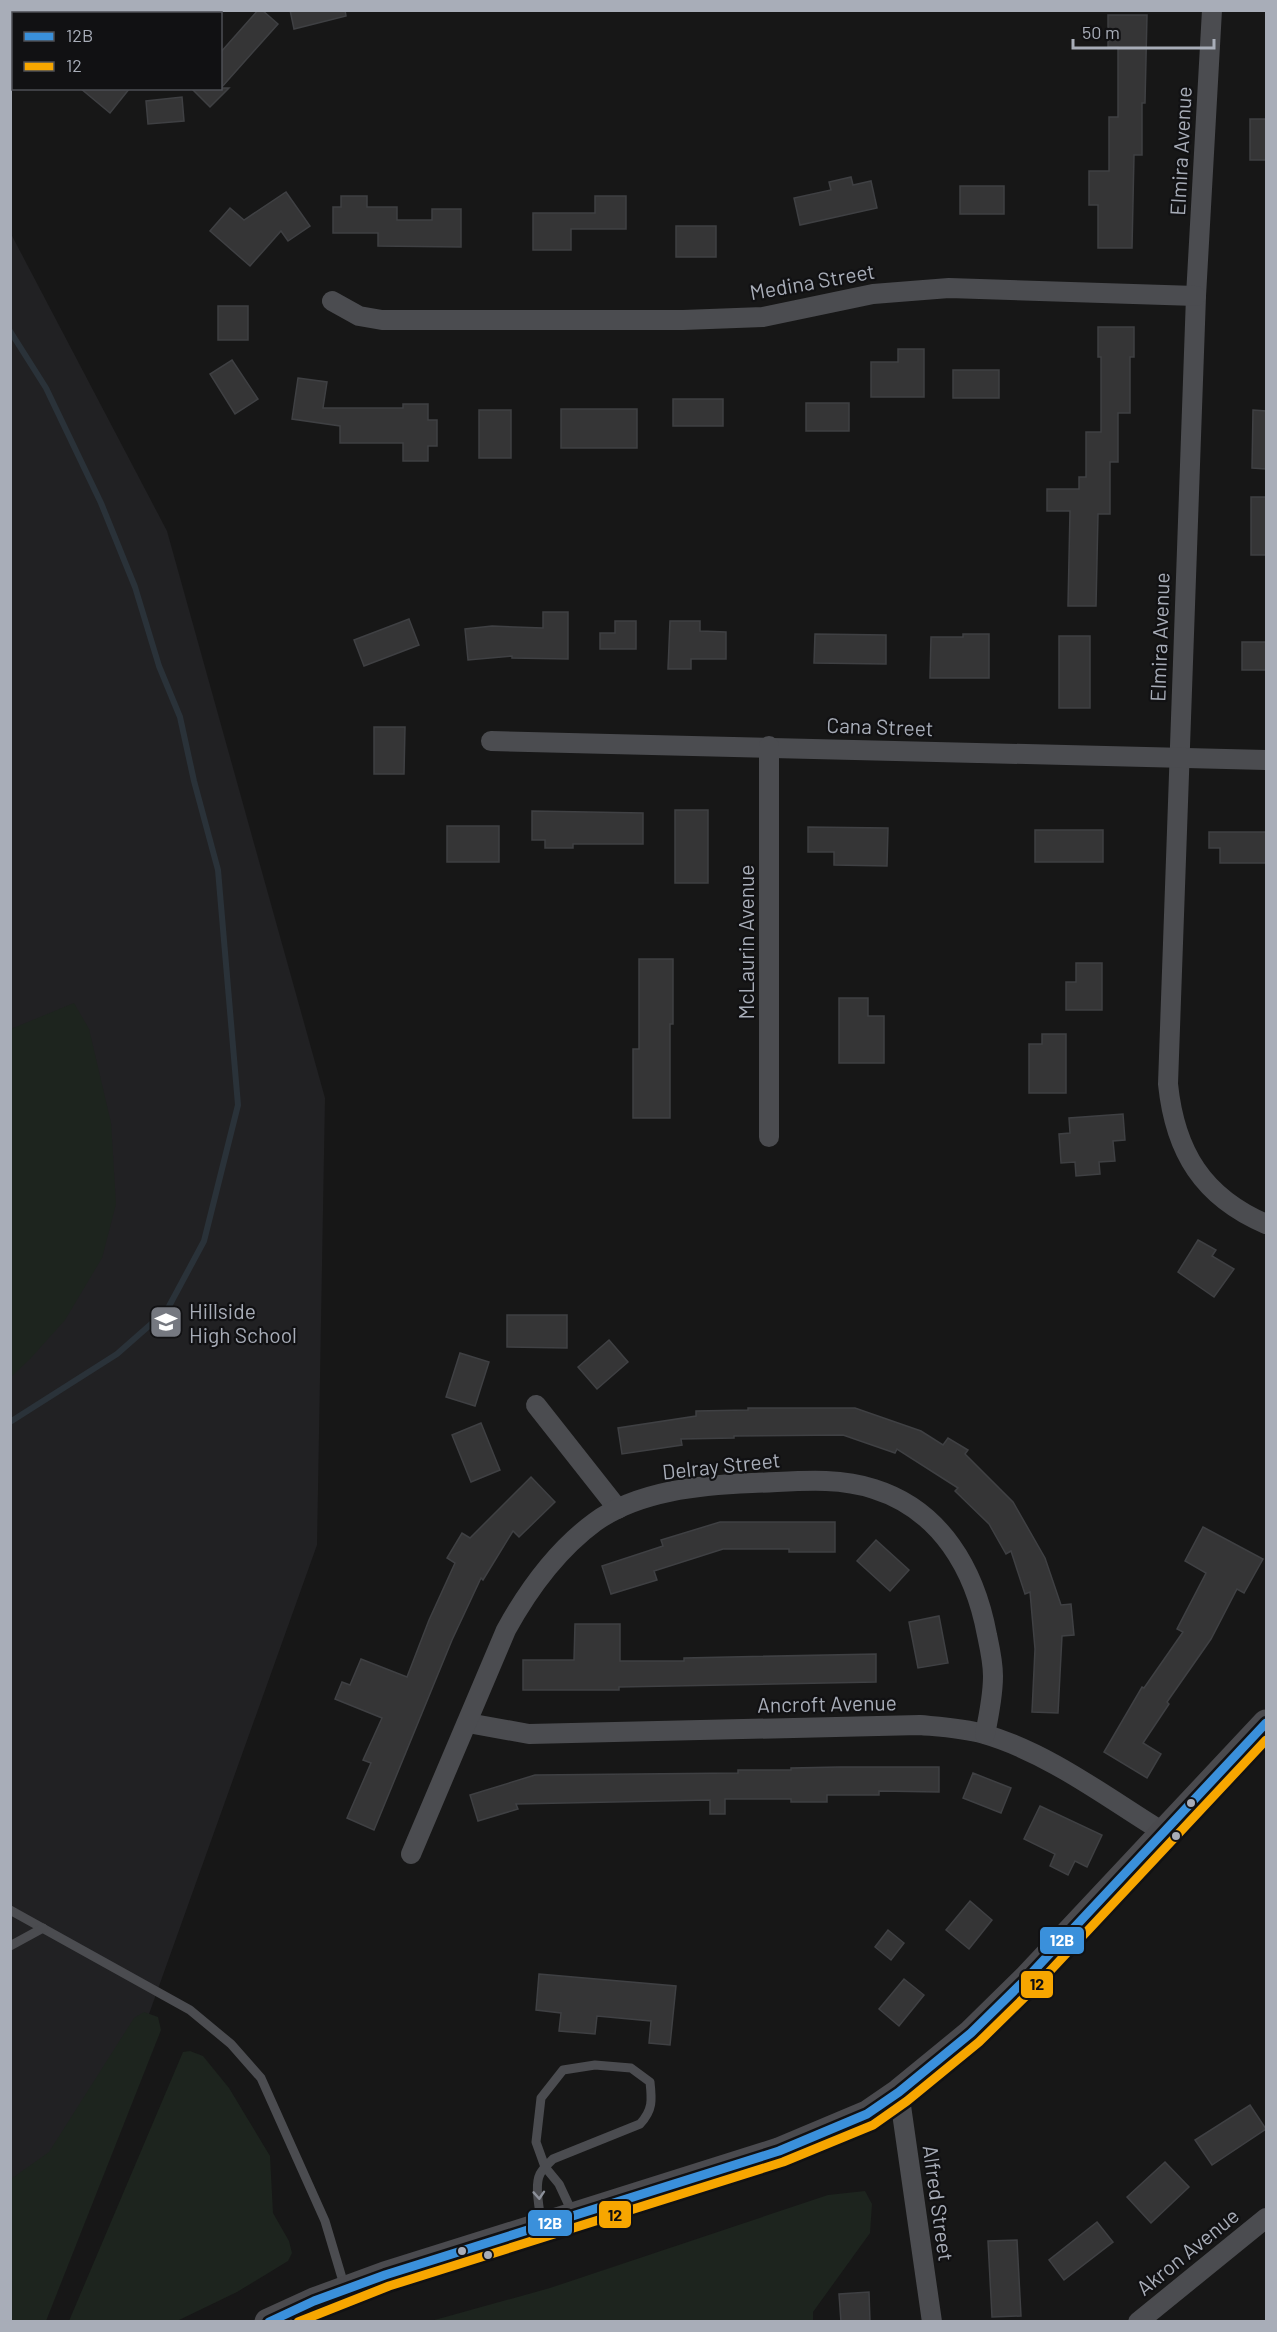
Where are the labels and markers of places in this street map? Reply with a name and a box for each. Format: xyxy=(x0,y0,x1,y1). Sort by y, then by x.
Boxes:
place label: Hillside High School xyxy=(189,1298,297,1347)
school or university icon: Hillside High School xyxy=(148,1304,184,1340)
unlabelled marker xyxy=(1185,1797,1197,1809)
unlabelled marker xyxy=(1170,1830,1182,1842)
unlabelled marker xyxy=(456,2245,468,2257)
unlabelled marker xyxy=(482,2249,494,2261)

